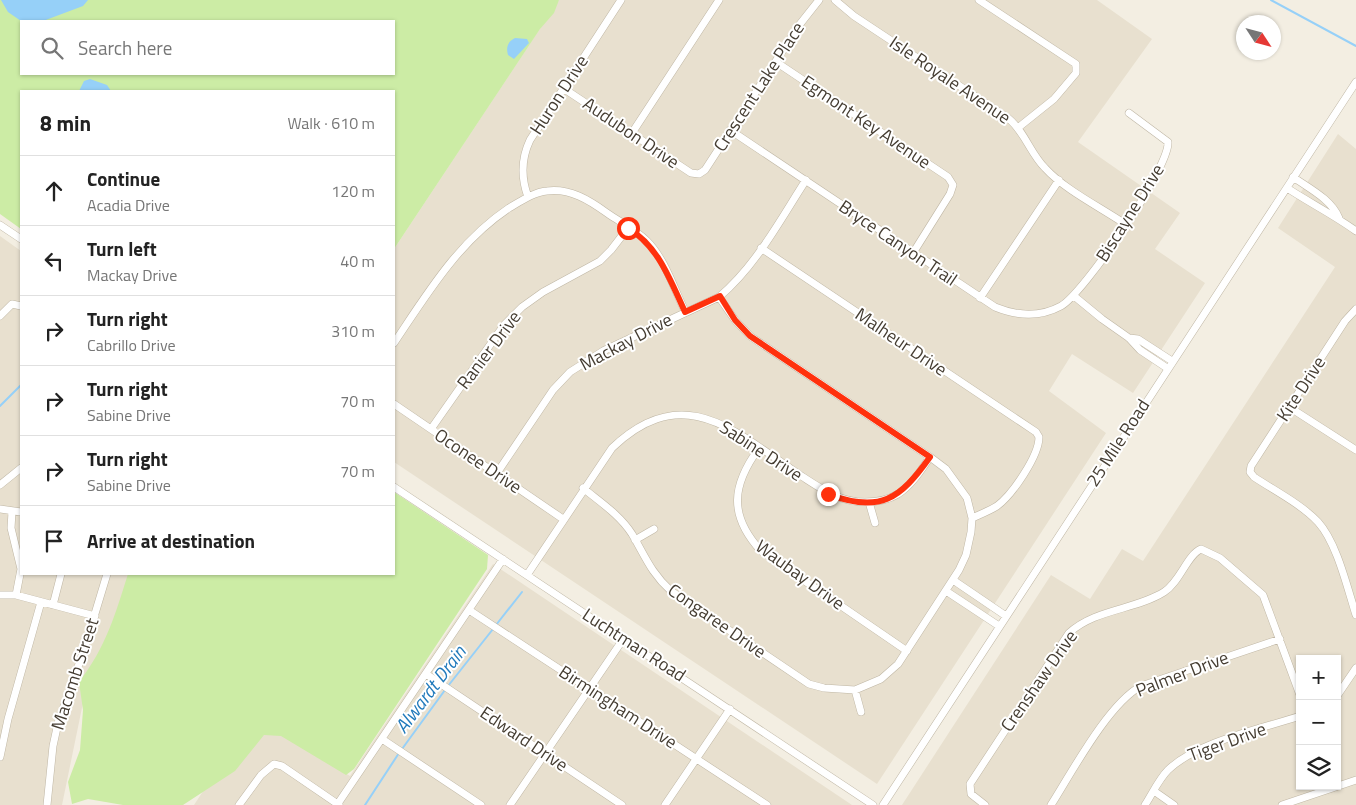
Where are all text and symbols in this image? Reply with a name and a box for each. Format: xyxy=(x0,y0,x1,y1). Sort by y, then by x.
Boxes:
north arrow xyxy=(1236,15,1281,60)
street label: Crescent Lake Place xyxy=(706,17,811,157)
search box xyxy=(20,20,395,75)
street label: Isle Royale Avenue xyxy=(884,29,1016,130)
text: Search here xyxy=(78,33,172,62)
icon: search xyxy=(38,34,66,62)
street label: Huron Drive xyxy=(523,50,594,140)
street label: Egmont Key Avenue xyxy=(796,68,937,175)
street label: Audubon Drive xyxy=(578,90,685,175)
text: 8 min xyxy=(40,107,91,139)
text: Walk · 610 m xyxy=(287,111,375,135)
street label: Biscayne Drive xyxy=(1089,159,1170,267)
text: Continue xyxy=(87,164,160,193)
icon: ahead xyxy=(40,177,68,205)
text: 120 m xyxy=(331,179,375,203)
text: Acadia Drive xyxy=(87,193,170,217)
street label: Bryce Canyon Trail xyxy=(834,193,963,292)
route start xyxy=(617,217,640,240)
text: Turn left xyxy=(87,234,157,263)
icon: left xyxy=(40,247,68,275)
text: 40 m xyxy=(340,249,375,273)
text: Mackay Drive xyxy=(87,263,177,287)
street label: Malheur Drive xyxy=(850,301,953,382)
text: Turn right xyxy=(87,304,168,333)
street label: Ranier Drive xyxy=(450,305,527,395)
street label: Mackay Drive xyxy=(575,306,677,377)
icon: right xyxy=(40,317,68,345)
text: 310 m xyxy=(331,319,375,343)
text: Cabrillo Drive xyxy=(87,333,176,357)
street label: Kite Drive xyxy=(1269,351,1332,427)
text: Turn right xyxy=(87,374,168,403)
icon: right xyxy=(40,387,68,415)
text: 70 m xyxy=(340,389,375,413)
street label: 25 Mile Road xyxy=(1079,394,1156,492)
text: Sabine Drive xyxy=(87,403,171,427)
street label: Sabine Drive xyxy=(714,414,808,488)
street label: Oconee Drive xyxy=(429,421,527,500)
text: Turn right xyxy=(87,444,168,473)
icon: right xyxy=(40,457,68,485)
text: 70 m xyxy=(340,459,375,483)
text: Sabine Drive xyxy=(87,473,171,497)
route end xyxy=(817,483,840,506)
text: Arrive at destination xyxy=(87,526,255,555)
icon: arrive xyxy=(40,527,68,555)
street label: Waubay Drive xyxy=(750,533,851,616)
street label: Congaree Drive xyxy=(663,577,772,665)
street label: Luchtman Road xyxy=(577,601,691,688)
street label: Macomb Street xyxy=(44,614,106,733)
street label: Crenshaw Drive xyxy=(994,624,1084,737)
water label: Alwardt Drain xyxy=(387,638,473,739)
street label: Palmer Drive xyxy=(1131,643,1232,704)
map controls xyxy=(1296,655,1341,790)
button: + xyxy=(1296,655,1341,700)
street label: Birmingham Drive xyxy=(554,658,683,755)
street label: Edward Drive xyxy=(475,699,574,778)
button: − xyxy=(1296,700,1341,745)
street label: Tiger Drive xyxy=(1184,715,1270,768)
button: layers xyxy=(1296,745,1341,790)

